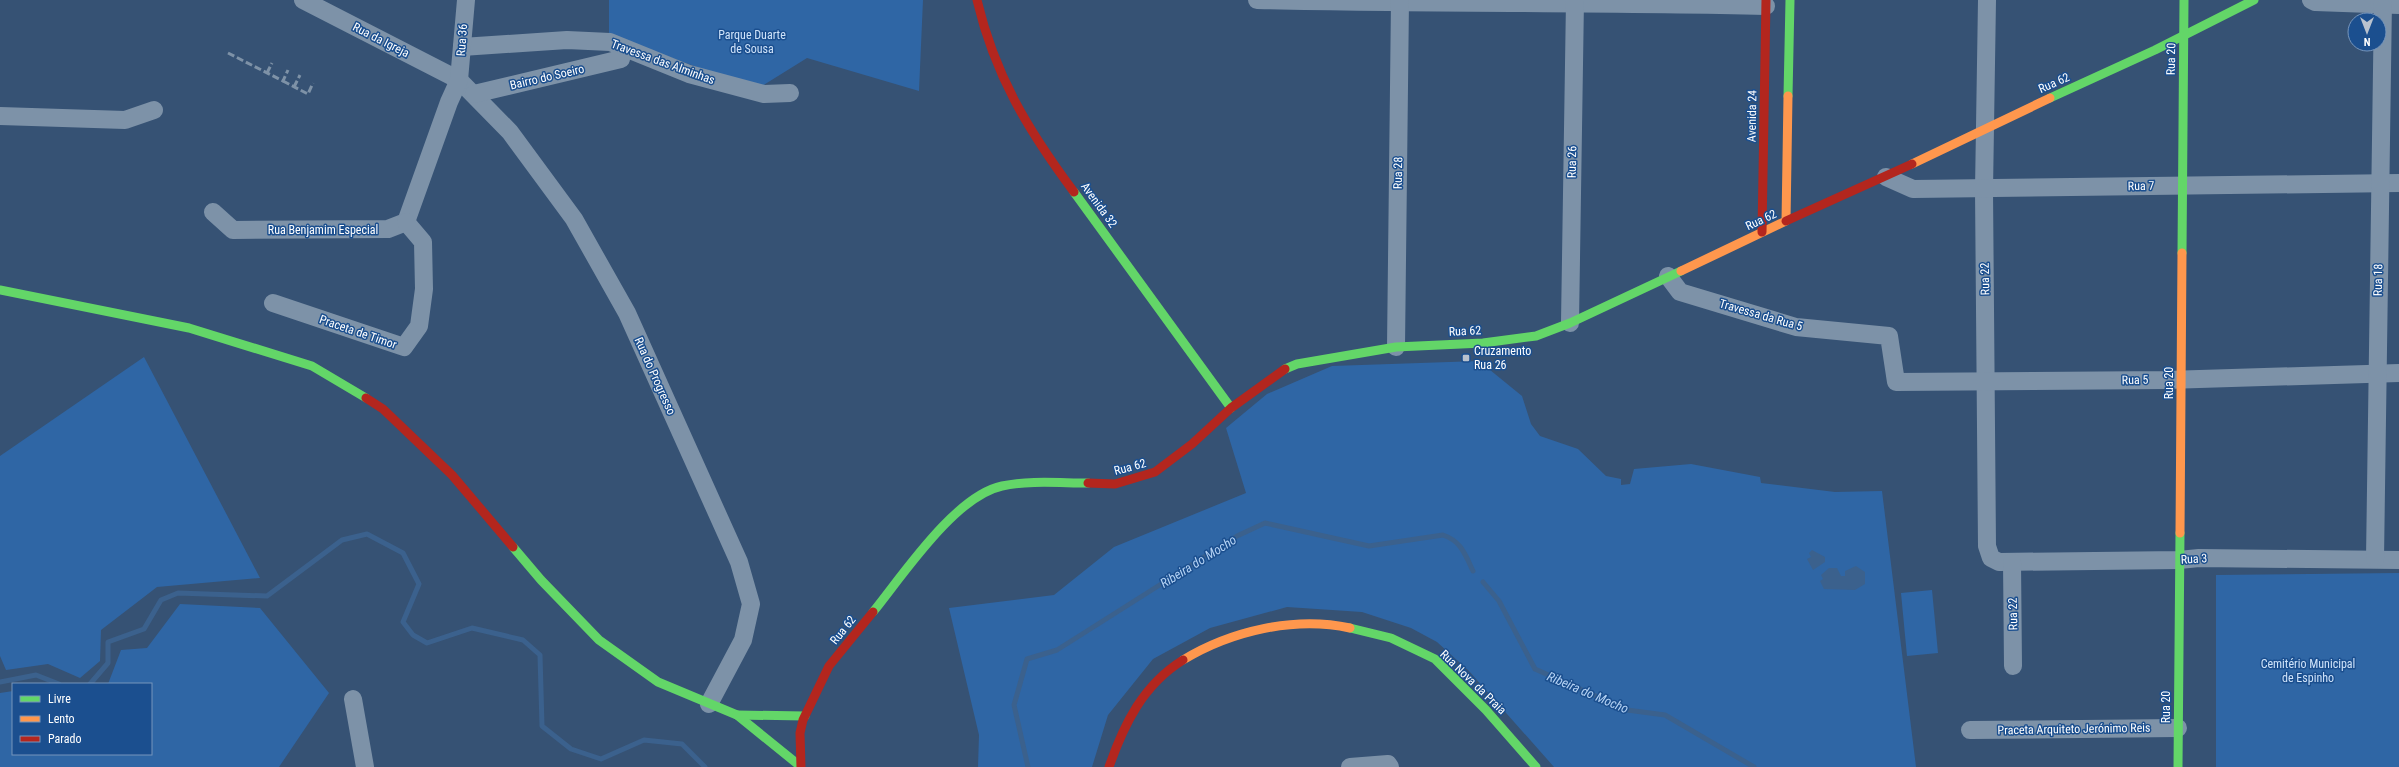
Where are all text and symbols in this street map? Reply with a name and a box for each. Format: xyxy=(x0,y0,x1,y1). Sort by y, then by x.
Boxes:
north arrow xyxy=(2347,12,2387,52)
street label: Rua da Igreja xyxy=(350,20,412,60)
street label: Rua 36 xyxy=(454,23,470,57)
park label: Parque Duarte de Sousa xyxy=(718,28,786,56)
text: N xyxy=(2363,35,2370,48)
street label: Travessa das Alminhas xyxy=(609,37,717,87)
street label: Rua 20 xyxy=(2164,43,2178,75)
street label: Bairro do Soeiro xyxy=(508,62,586,92)
street label: Rua 62 xyxy=(2036,70,2072,96)
street label: Avenida 24 xyxy=(1745,90,1759,142)
street label: Rua 26 xyxy=(1565,146,1579,178)
street label: Rua 28 xyxy=(1391,157,1405,189)
street label: Rua 7 xyxy=(2128,179,2154,193)
street label: Avenida 32 xyxy=(1078,180,1120,230)
street label: Rua 62 xyxy=(1743,207,1779,233)
street label: Rua Benjamim Especial xyxy=(268,223,378,237)
street label: Rua 22 xyxy=(1978,263,1992,295)
street label: Rua 18 xyxy=(2371,264,2385,296)
street label: Travessa da Rua 5 xyxy=(1718,296,1804,334)
street label: Praceta de Timor xyxy=(317,312,399,352)
street label: Rua 62 xyxy=(1448,323,1482,339)
street label: Rua do Progresso xyxy=(632,335,678,417)
place label: Cruzamento Rua 26 xyxy=(1474,344,1531,372)
marker: Cruzamento Rua 26 xyxy=(1461,353,1471,363)
street label: Rua 20 xyxy=(2162,367,2176,399)
street label: Rua 5 xyxy=(2122,373,2148,387)
street label: Rua 62 xyxy=(1112,456,1148,478)
water label: Ribeira do Mocho xyxy=(1157,532,1239,591)
street label: Rua 3 xyxy=(2180,551,2208,567)
street label: Rua 22 xyxy=(2006,598,2020,630)
street label: Rua 62 xyxy=(827,613,859,647)
street label: Rua Nova da Praia xyxy=(1437,647,1509,717)
park label: Cemitério Municipal de Espinho xyxy=(2261,657,2355,685)
water label: Ribeira do Mocho xyxy=(1545,669,1631,716)
legend xyxy=(12,683,152,755)
street label: Rua 20 xyxy=(2159,691,2173,723)
text: Livre xyxy=(48,692,71,706)
text: Lento xyxy=(48,712,75,726)
street label: Praceta Arquiteto Jerónimo Reis xyxy=(1997,721,2151,737)
text: Parado xyxy=(48,732,81,746)

